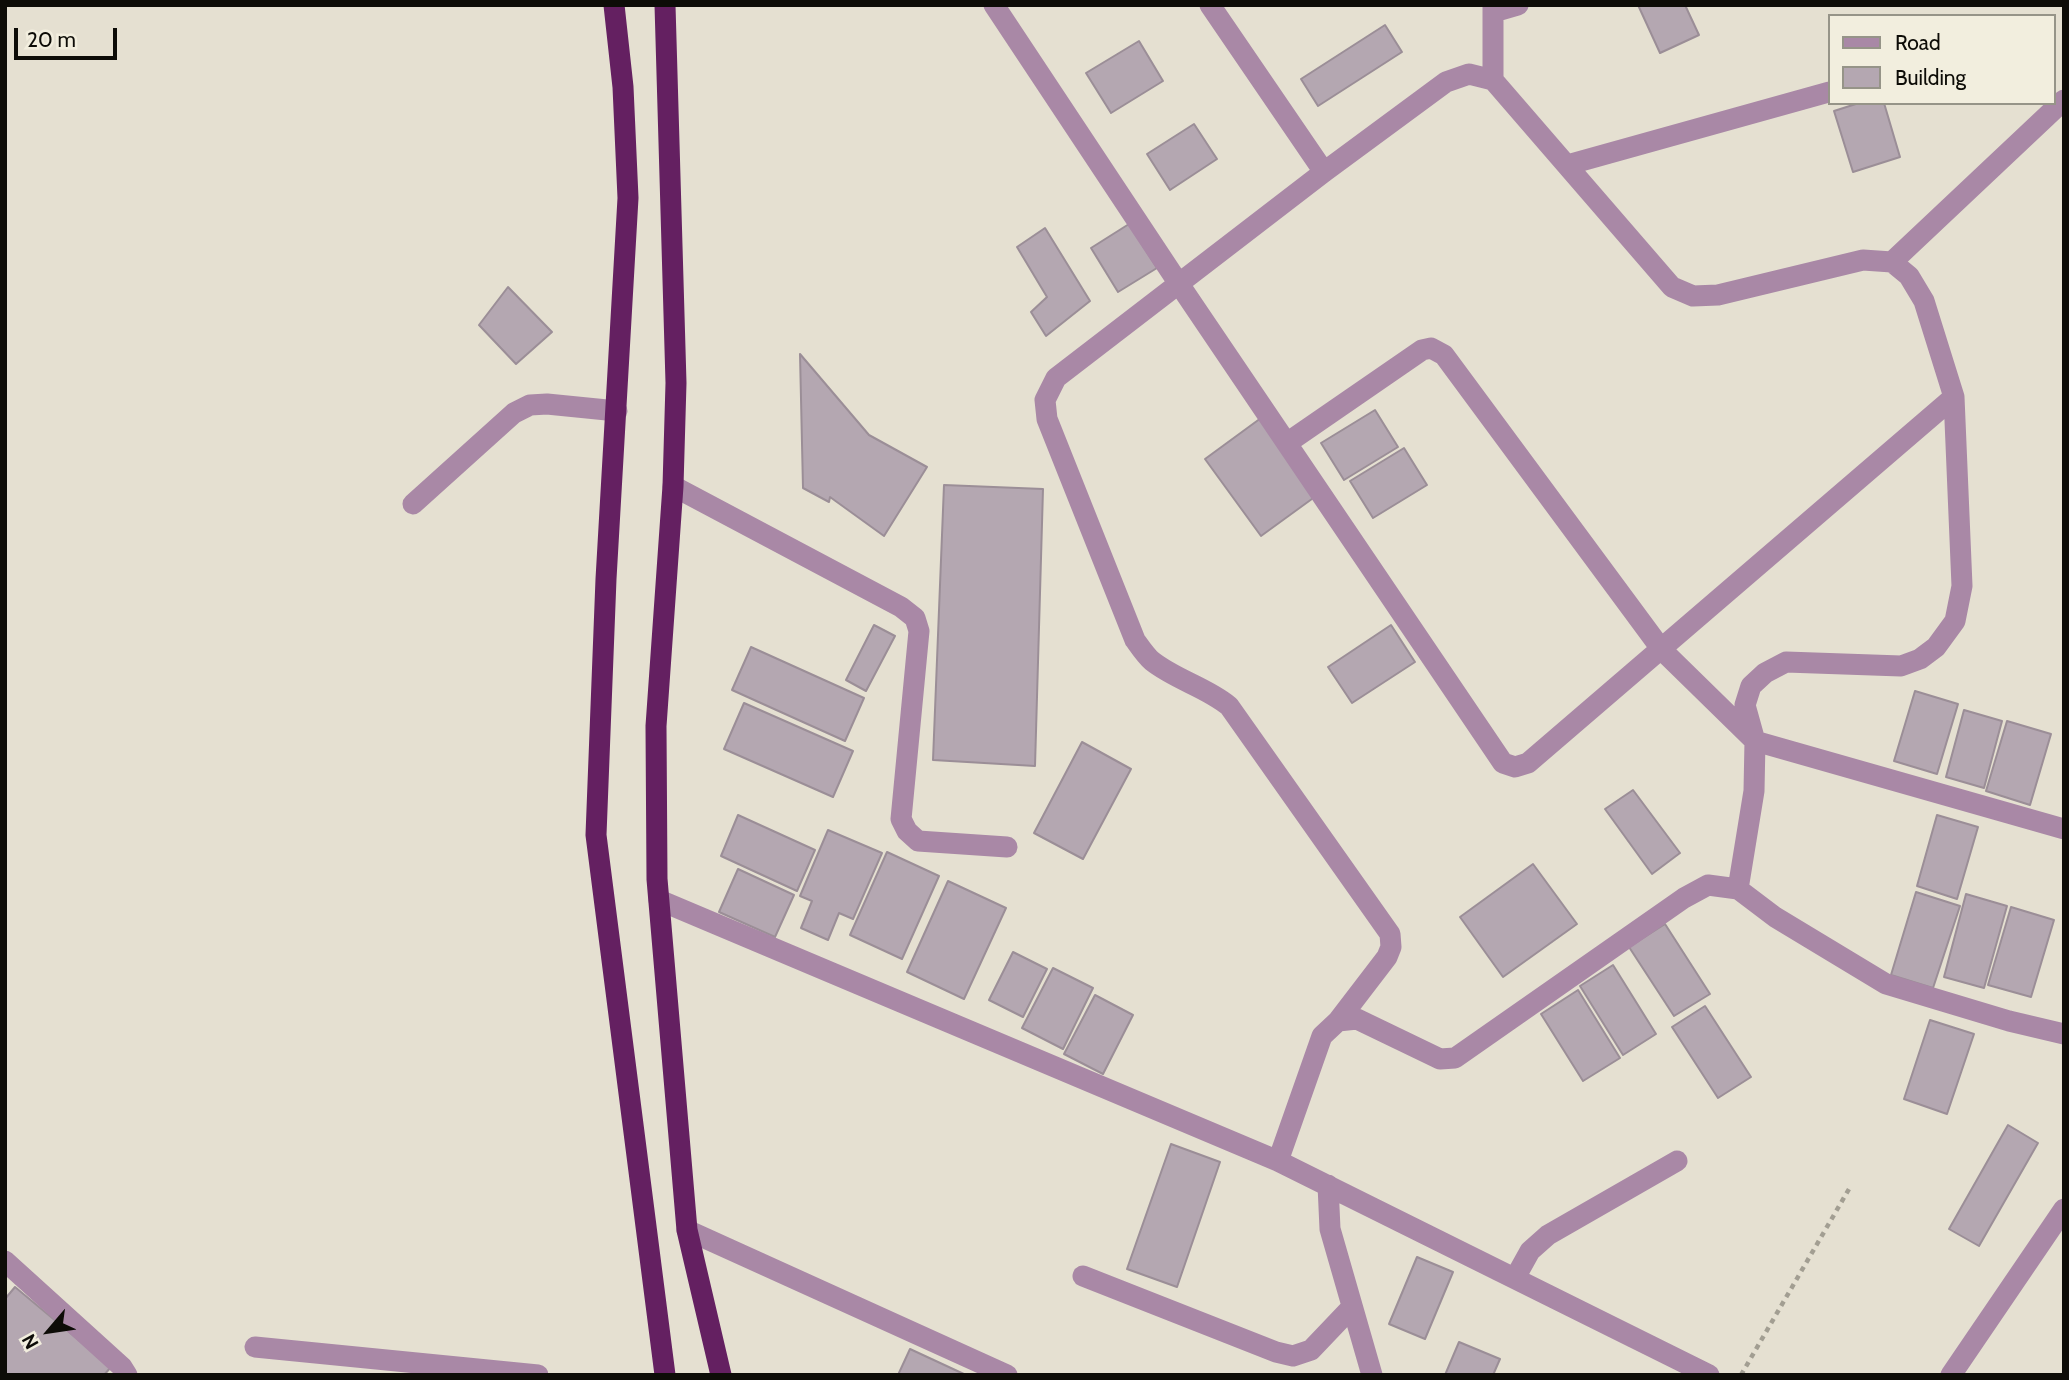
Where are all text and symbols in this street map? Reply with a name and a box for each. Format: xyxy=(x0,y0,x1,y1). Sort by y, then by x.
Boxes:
scale bar xyxy=(18,14,121,58)
legend xyxy=(1828,14,2055,105)
text: 20 m xyxy=(27,27,76,52)
text: Road xyxy=(1895,30,1941,55)
text: Building xyxy=(1895,65,1966,90)
north arrow xyxy=(14,1296,84,1366)
text: N xyxy=(17,1330,44,1353)

